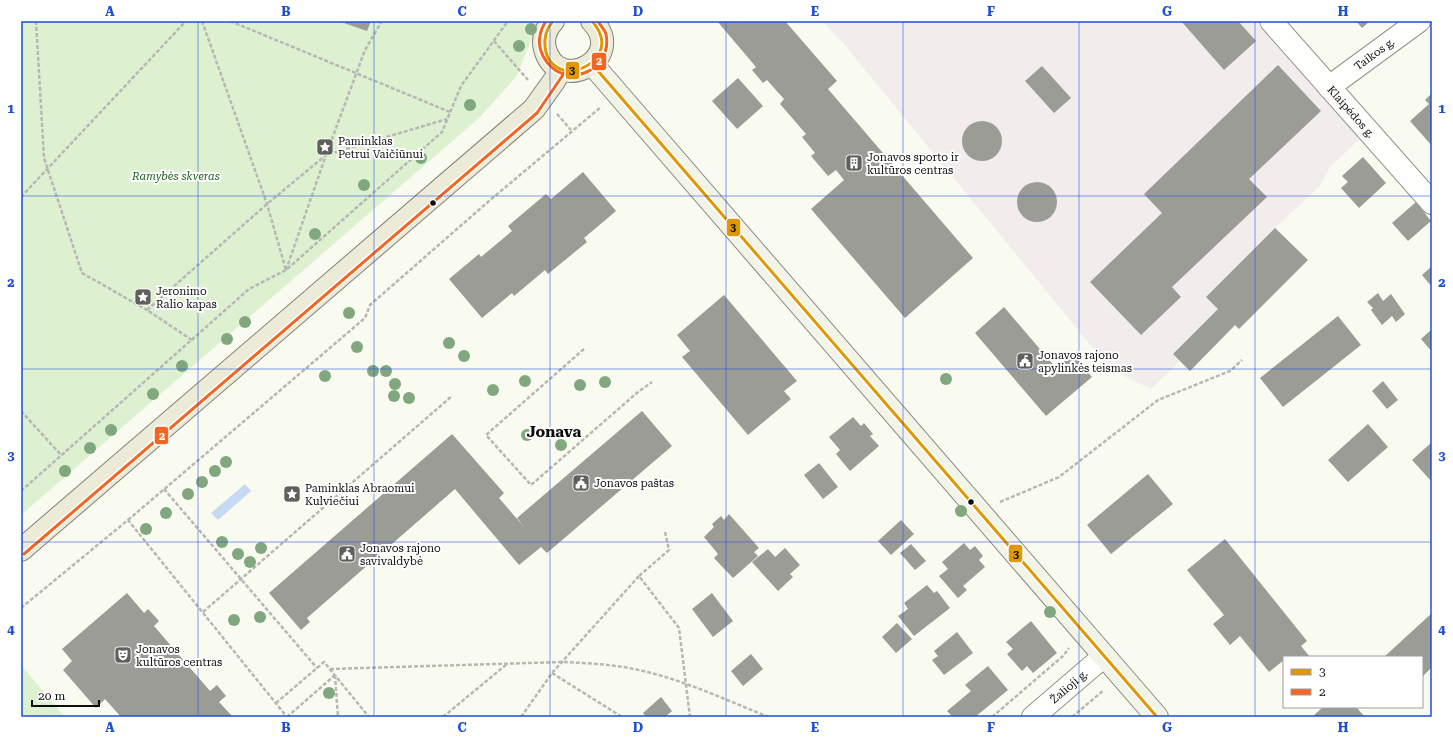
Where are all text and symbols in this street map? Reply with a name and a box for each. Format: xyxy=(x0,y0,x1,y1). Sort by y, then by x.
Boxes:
text: A xyxy=(105,4,115,19)
text: B xyxy=(281,4,291,19)
text: C xyxy=(457,4,467,19)
text: D xyxy=(633,4,643,19)
text: E xyxy=(811,4,819,19)
text: F xyxy=(987,4,995,19)
text: G xyxy=(1162,4,1172,19)
text: H xyxy=(1338,4,1349,19)
street label: Taikos g. xyxy=(1352,35,1397,73)
line badge: 2 xyxy=(591,52,607,71)
text: 2 xyxy=(596,55,602,68)
line badge: 3 xyxy=(565,61,580,80)
text: 3 xyxy=(569,64,575,77)
street label: Klaipėdos g. xyxy=(1324,83,1377,141)
text: 1 xyxy=(7,101,15,116)
text: 1 xyxy=(1438,101,1446,116)
place label: Paminklas Petrui Vaičiūnui xyxy=(338,135,423,161)
place icon: Paminklas Petrui Vaičiūnui xyxy=(315,137,335,157)
place label: Jonavos sporto ir kultūros centras xyxy=(867,151,959,177)
building icon: Jonavos sporto ir kultūros centras xyxy=(844,153,864,173)
park label: Ramybės skveras xyxy=(131,170,220,183)
unlabelled marker xyxy=(428,198,438,208)
line badge: 3 xyxy=(726,218,741,237)
text: 3 xyxy=(730,221,736,234)
text: 2 xyxy=(7,275,15,290)
text: 2 xyxy=(1438,275,1446,290)
place label: Jeronimo Ralio kapas xyxy=(156,285,217,311)
place icon: Jeronimo Ralio kapas xyxy=(133,287,153,307)
place label: Jonavos rajono apylinkės teismas xyxy=(1038,349,1132,375)
public building icon: Jonavos rajono apylinkės teismas xyxy=(1015,351,1035,371)
district label: Jonava xyxy=(527,423,581,441)
line badge: 2 xyxy=(154,426,169,445)
text: 2 xyxy=(159,430,165,443)
text: 3 xyxy=(7,448,15,463)
text: 3 xyxy=(1438,448,1446,463)
public building icon: Jonavos paštas xyxy=(571,473,591,493)
place label: Jonavos paštas xyxy=(594,477,674,490)
place label: Paminklas Abraomui Kulviečiui xyxy=(305,482,415,508)
place icon: Paminklas Abraomui Kulviečiui xyxy=(282,484,302,504)
unlabelled marker xyxy=(966,497,976,507)
place label: Jonavos rajono savivaldybė xyxy=(360,542,441,568)
public building icon: Jonavos rajono savivaldybė xyxy=(337,544,357,564)
line badge: 3 xyxy=(1008,544,1023,563)
text: 3 xyxy=(1013,548,1019,561)
text: 4 xyxy=(7,622,15,637)
text: 4 xyxy=(1438,622,1446,637)
place label: Jonavos kultūros centras xyxy=(136,643,222,669)
theatre icon: Jonavos kultūros centras xyxy=(113,645,133,665)
legend xyxy=(1283,656,1423,708)
text: 3 xyxy=(1319,665,1326,679)
street label: Žalioji g. xyxy=(1047,667,1090,706)
scale bar xyxy=(32,682,99,708)
text: 2 xyxy=(1319,685,1326,699)
text: 20 m xyxy=(38,689,65,703)
text: A xyxy=(105,720,115,735)
text: B xyxy=(281,720,291,735)
text: C xyxy=(457,720,467,735)
text: D xyxy=(633,720,643,735)
text: E xyxy=(811,720,819,735)
text: F xyxy=(987,720,995,735)
text: G xyxy=(1162,720,1172,735)
text: H xyxy=(1338,720,1349,735)

